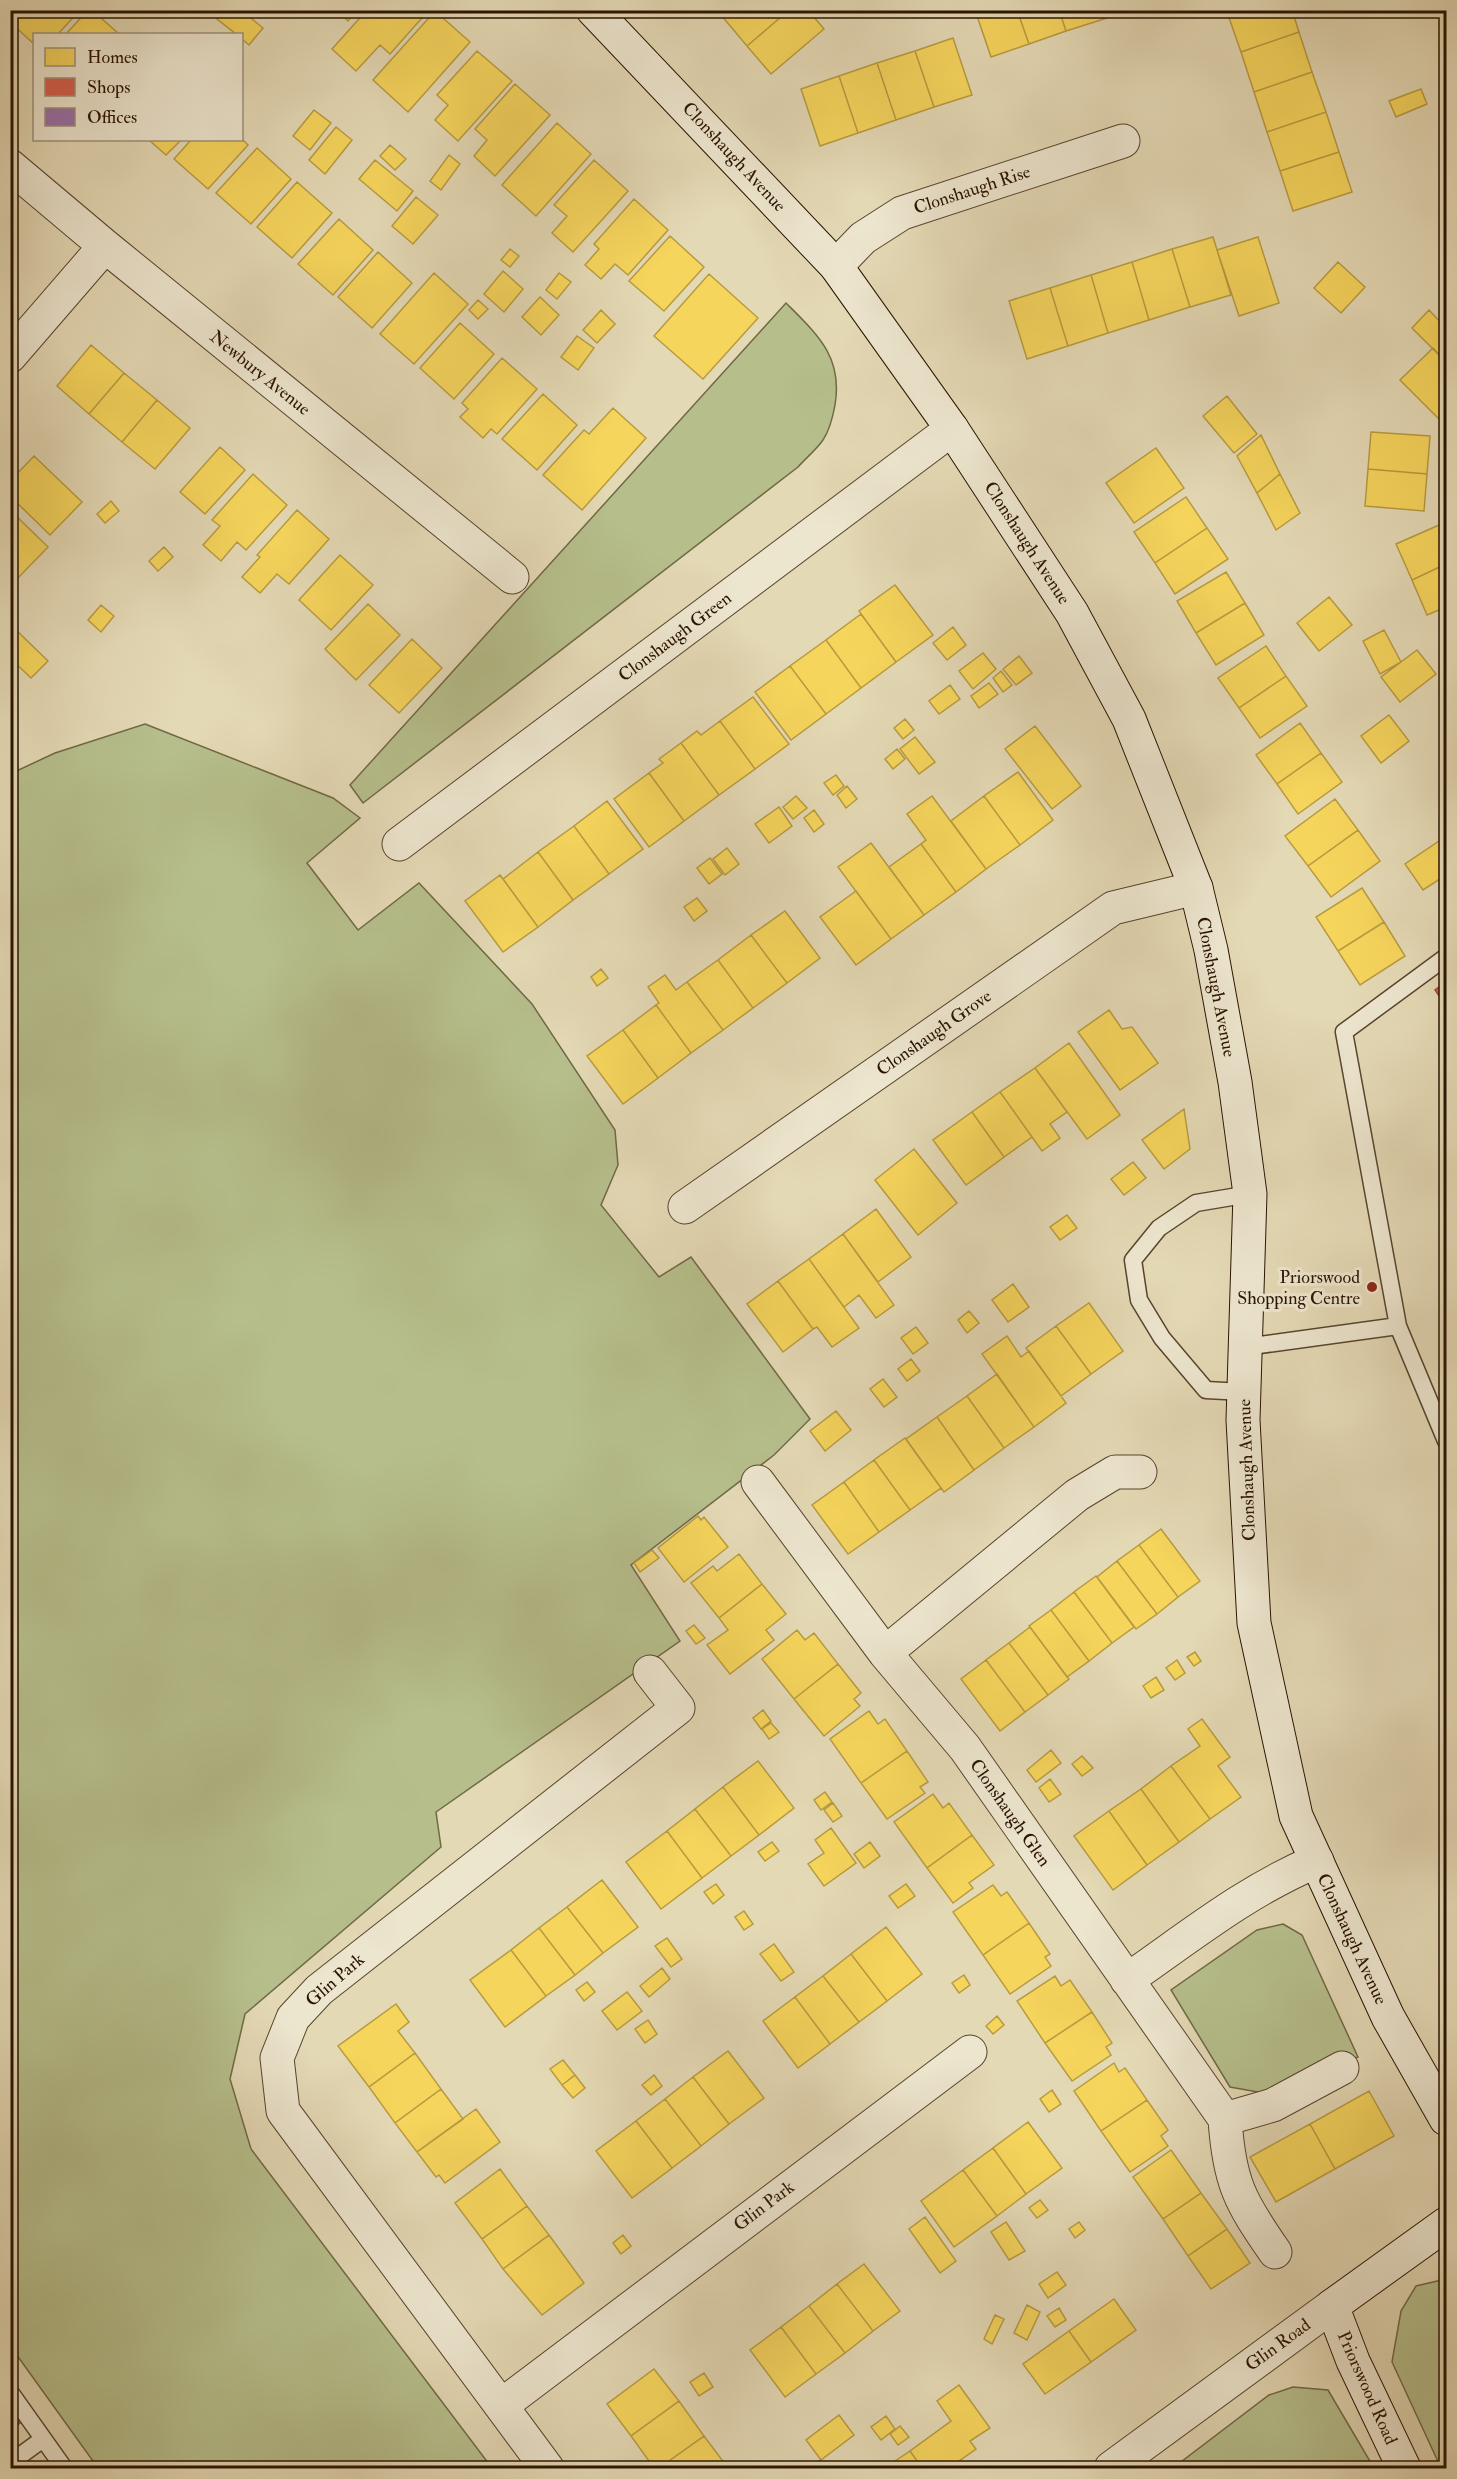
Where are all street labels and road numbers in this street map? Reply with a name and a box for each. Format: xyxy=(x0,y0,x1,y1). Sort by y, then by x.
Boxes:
street label: Clonshaugh Avenue xyxy=(677,97,791,217)
street label: Clonshaugh Rise xyxy=(911,160,1034,220)
street label: Newbury Avenue xyxy=(205,325,315,421)
street label: Clonshaugh Avenue xyxy=(979,477,1076,609)
street label: Clonshaugh Green xyxy=(614,587,736,687)
street label: Clonshaugh Avenue xyxy=(1191,915,1241,1059)
street label: Clonshaugh Grove xyxy=(872,984,996,1081)
street label: Clonshaugh Avenue xyxy=(1233,1398,1261,1541)
street label: Clonshaugh Glen xyxy=(964,1755,1056,1871)
street label: Clonshaugh Avenue xyxy=(1312,1870,1393,2009)
street label: Glin Park xyxy=(301,1948,369,2012)
street label: Glin Park xyxy=(729,2175,799,2236)
street label: Glin Road xyxy=(1241,2314,1315,2376)
street label: Priorswood Road xyxy=(1332,2328,1402,2448)

